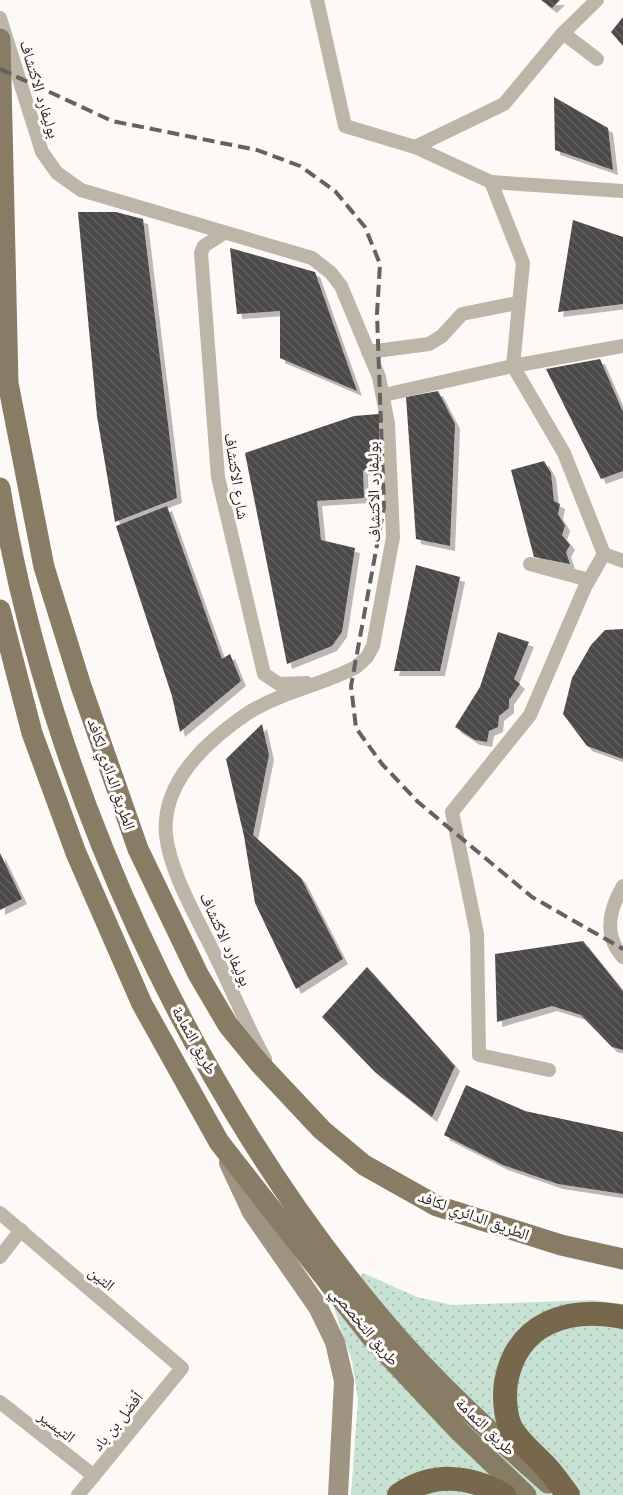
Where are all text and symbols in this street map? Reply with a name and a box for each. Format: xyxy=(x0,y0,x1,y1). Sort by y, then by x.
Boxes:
street label: بوليفارد الاكتشاف xyxy=(16,38,62,140)
street label: شارع الاكتشاف xyxy=(219,431,252,521)
street label: بوليفارد الاكتشاف xyxy=(364,441,384,543)
street label: الطريق الدائري لكافد xyxy=(81,716,139,833)
street label: بوليفارد الاكتشاف xyxy=(196,890,255,989)
street label: طريق الثمامة xyxy=(167,1003,220,1078)
street label: الطريق الدائري لكافد xyxy=(415,1188,532,1247)
street label: التين xyxy=(84,1263,118,1295)
street label: طريق التخصصي xyxy=(324,1284,402,1371)
street label: أفضل بن باد xyxy=(88,1388,148,1455)
street label: طريق الثمامة xyxy=(451,1394,519,1460)
street label: التيسير xyxy=(34,1406,78,1447)

